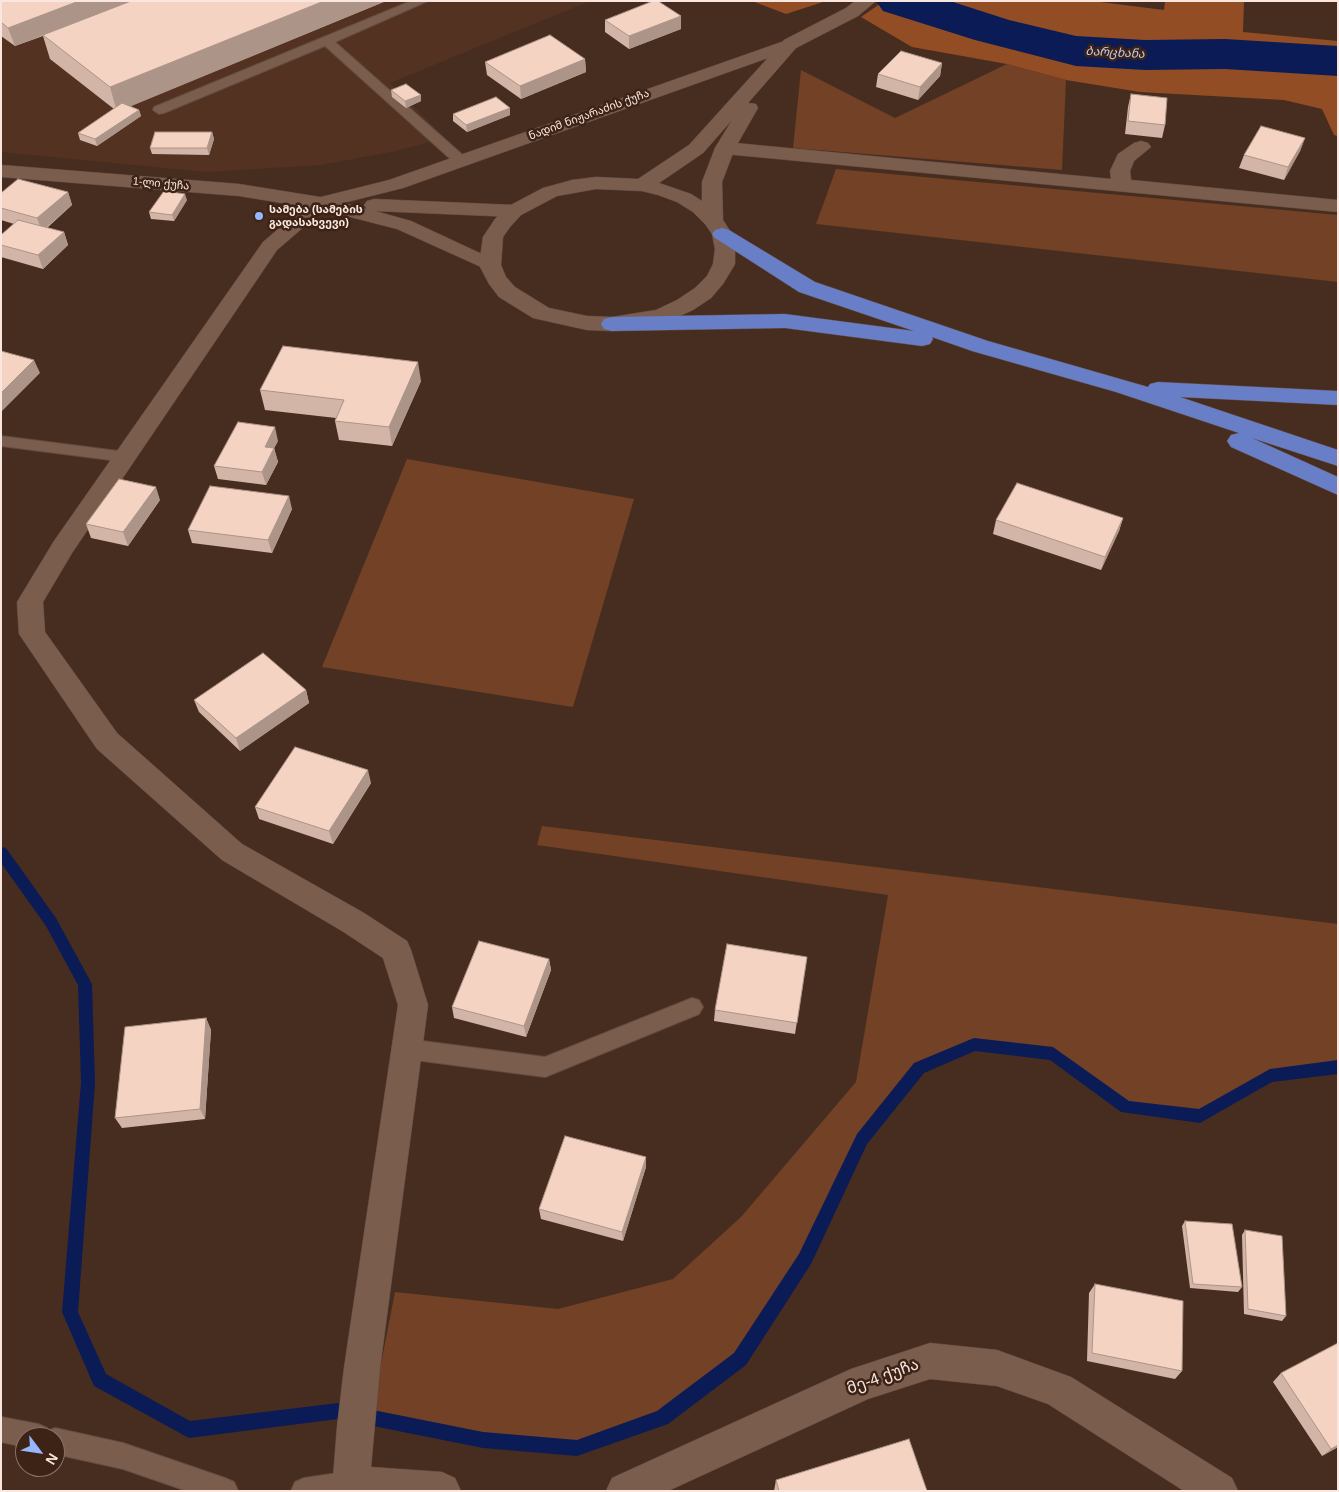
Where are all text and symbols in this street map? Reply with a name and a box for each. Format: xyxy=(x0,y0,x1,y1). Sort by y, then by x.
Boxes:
water label: ბარცხანა xyxy=(1085,44,1145,62)
street label: ნადიმ ნიჟარაძის ქუჩა xyxy=(527,87,651,143)
street label: 1-ლი ქუჩა xyxy=(132,175,190,193)
place label: სამება (სამების გადასახვევი) xyxy=(269,203,363,229)
marker: სამება (სამების გადასახვევი) xyxy=(253,210,265,222)
street label: მე-4 ქუჩა xyxy=(845,1355,921,1399)
north arrow xyxy=(15,1427,65,1477)
text: N xyxy=(43,1451,61,1468)

